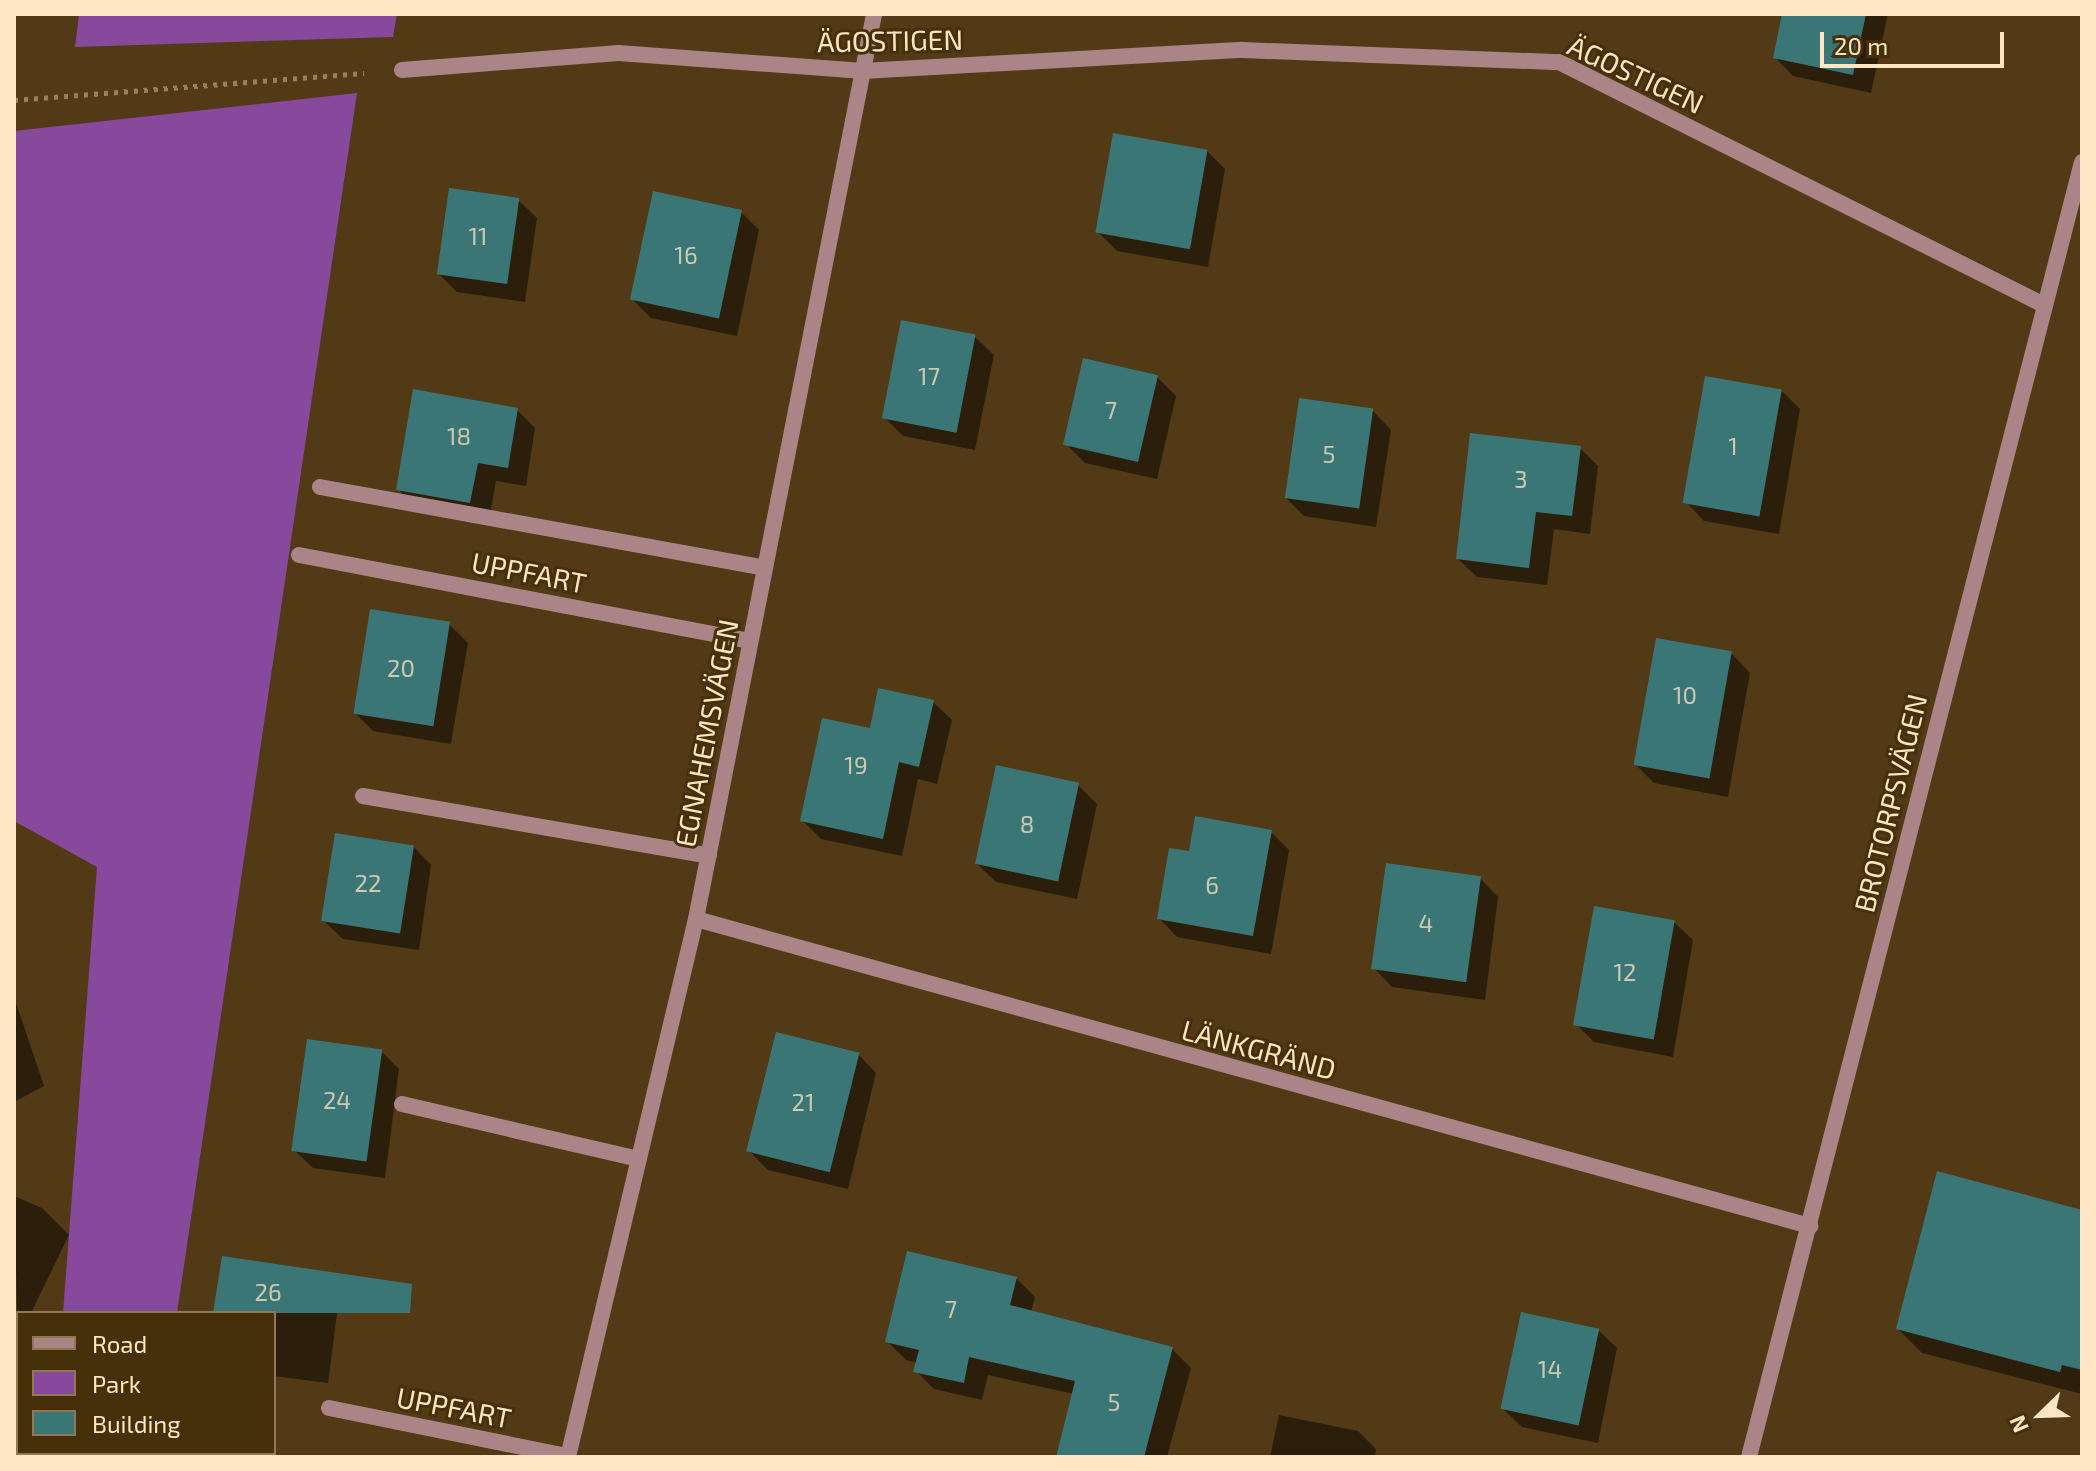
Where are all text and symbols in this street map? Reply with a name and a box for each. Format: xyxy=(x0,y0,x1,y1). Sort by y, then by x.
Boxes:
scale bar xyxy=(1824,16,2008,66)
street label: ÄGOSTIGEN xyxy=(817,22,963,58)
street label: ÄGOSTIGEN xyxy=(1563,28,1709,120)
text: 20 m xyxy=(1834,31,1888,60)
house number: 11 xyxy=(468,222,488,250)
house number: 16 xyxy=(674,241,698,269)
house number: 17 xyxy=(918,362,940,390)
house number: 7 xyxy=(1105,396,1117,424)
house number: 18 xyxy=(447,422,471,450)
house number: 1 xyxy=(1728,432,1738,460)
house number: 5 xyxy=(1323,440,1335,468)
house number: 3 xyxy=(1514,465,1528,493)
street label: UPPFART xyxy=(469,544,589,600)
street label: EGNAHEMSVÄGEN xyxy=(667,616,745,850)
house number: 20 xyxy=(387,654,415,682)
house number: 10 xyxy=(1673,681,1697,709)
street label: BROTORPSVÄGEN xyxy=(1847,691,1933,915)
house number: 19 xyxy=(844,751,868,779)
house number: 8 xyxy=(1020,810,1034,838)
house number: 22 xyxy=(355,869,381,897)
house number: 6 xyxy=(1205,871,1219,899)
house number: 4 xyxy=(1419,909,1433,937)
house number: 12 xyxy=(1613,958,1637,986)
street label: LÄNKGRÄND xyxy=(1178,1012,1340,1086)
house number: 24 xyxy=(323,1086,351,1114)
house number: 21 xyxy=(791,1088,815,1116)
house number: 26 xyxy=(254,1278,282,1306)
house number: 7 xyxy=(945,1295,957,1323)
legend xyxy=(16,1311,276,1455)
text: Road xyxy=(92,1329,147,1358)
house number: 14 xyxy=(1538,1355,1562,1383)
text: Park xyxy=(92,1369,141,1398)
north arrow xyxy=(2000,1375,2080,1455)
street label: UPPFART xyxy=(394,1379,514,1435)
house number: 5 xyxy=(1108,1388,1120,1416)
text: Building xyxy=(92,1409,181,1438)
text: N xyxy=(2003,1412,2033,1437)

